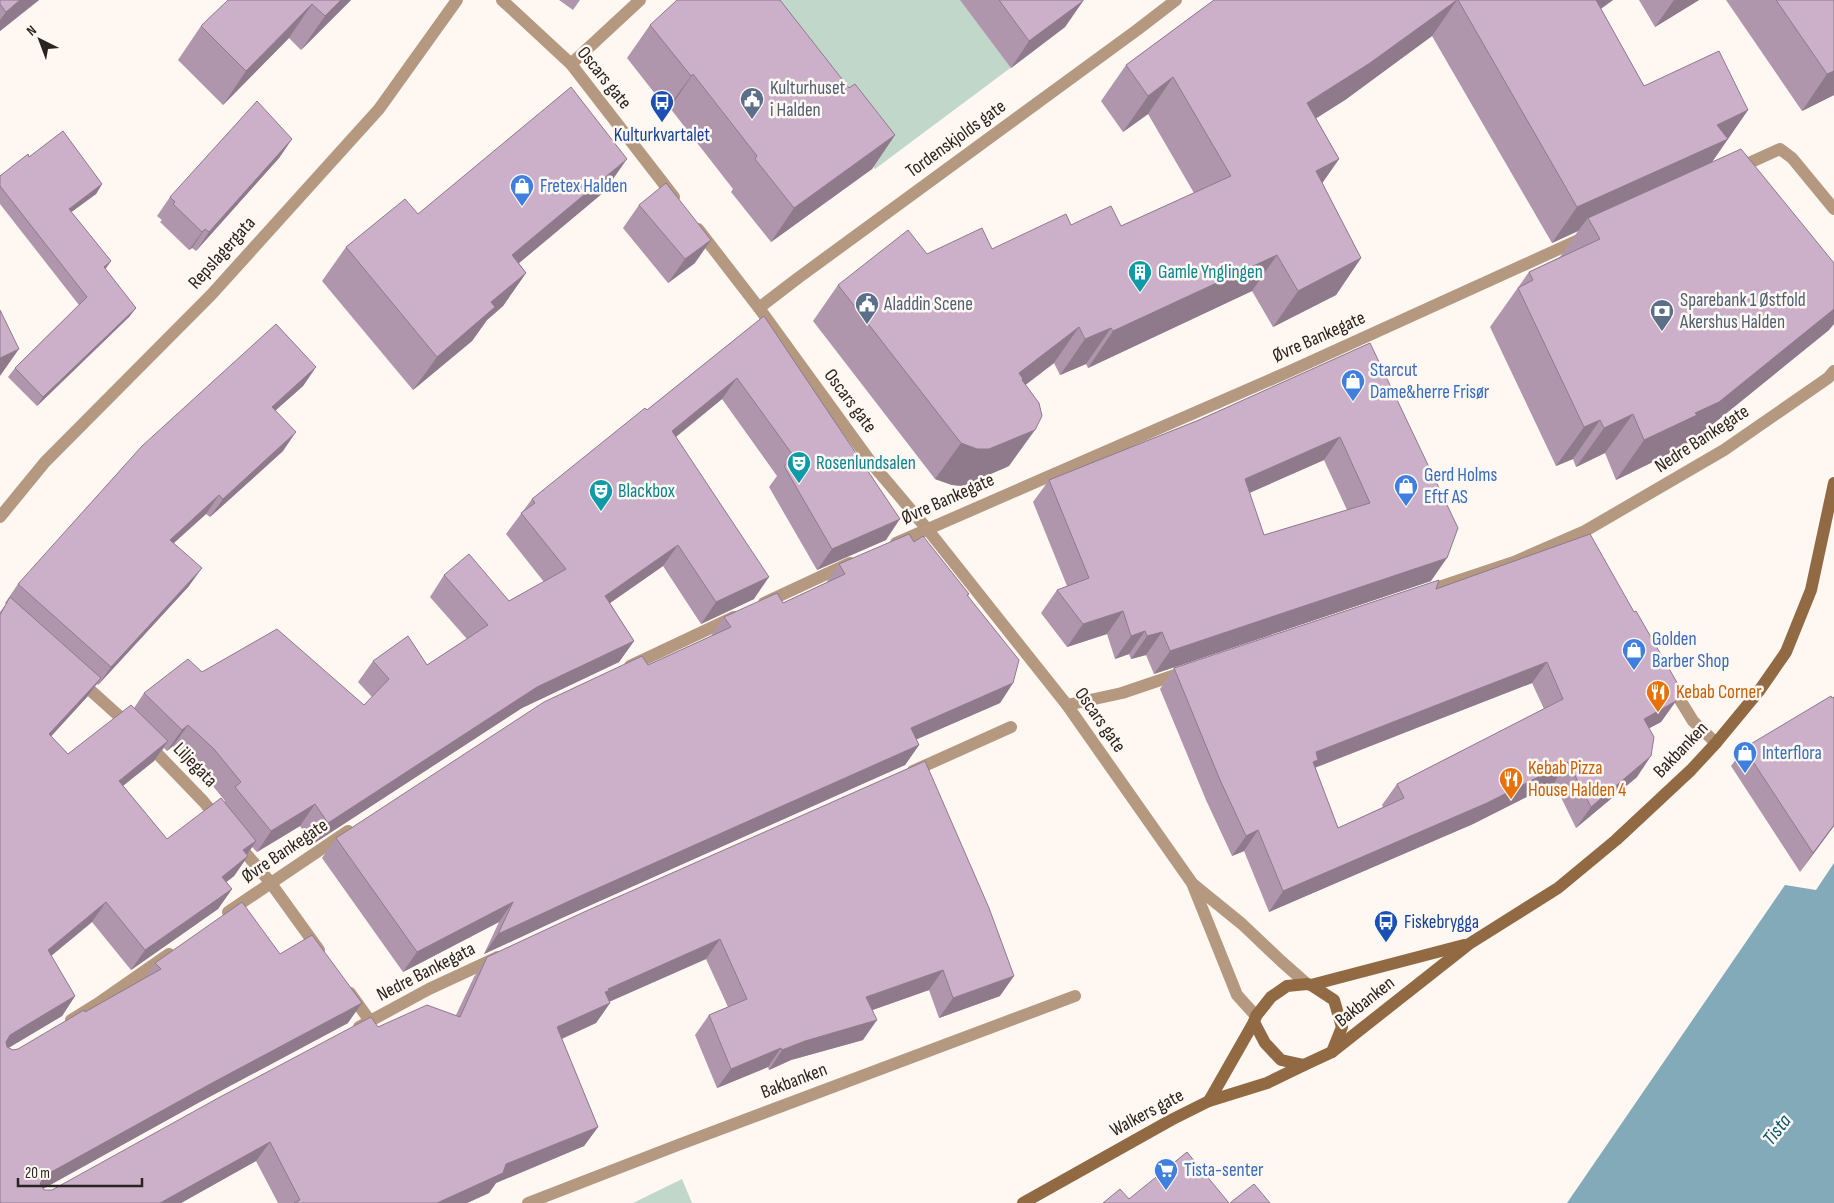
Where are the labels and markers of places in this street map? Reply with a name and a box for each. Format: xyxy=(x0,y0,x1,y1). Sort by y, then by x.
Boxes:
place label: Kulturhuset i Halden xyxy=(770,77,846,122)
public building icon: Kulturhuset i Halden xyxy=(739,86,765,120)
bus stop icon: Kulturkvartalet xyxy=(649,89,675,123)
place label: Kulturkvartalet xyxy=(614,124,710,147)
shop icon: Fretex Halden xyxy=(509,173,535,207)
place label: Fretex Halden xyxy=(540,175,627,198)
building icon: Gamle Ynglingen xyxy=(1127,259,1153,293)
place label: Gamle Ynglingen xyxy=(1158,261,1263,284)
place label: Sparebank 1 Østfold Akershus Halden xyxy=(1679,289,1806,334)
public building icon: Aladdin Scene xyxy=(854,291,880,325)
place label: Aladdin Scene xyxy=(883,293,973,316)
bank icon: Sparebank 1 Østfold Akershus Halden xyxy=(1649,298,1675,332)
place label: Starcut Dame&herre Frisør xyxy=(1370,359,1490,404)
shop icon: Starcut Dame&herre Frisør xyxy=(1340,368,1366,402)
theatre icon: Rosenlundsalen xyxy=(786,450,812,484)
place label: Rosenlundsalen xyxy=(816,452,916,475)
place label: Gerd Holms Eftf AS xyxy=(1424,464,1498,509)
shop icon: Gerd Holms Eftf AS xyxy=(1393,473,1419,507)
theatre icon: Blackbox xyxy=(588,478,614,512)
place label: Blackbox xyxy=(618,480,675,503)
place label: Golden Barber Shop xyxy=(1652,628,1729,673)
shop icon: Golden Barber Shop xyxy=(1621,637,1647,671)
restaurant icon: Kebab Corner xyxy=(1645,679,1671,713)
place label: Kebab Corner xyxy=(1676,681,1762,704)
shop icon: Interflora xyxy=(1732,740,1758,774)
place label: Interflora xyxy=(1762,742,1822,765)
place label: Kebab Pizza House Halden 4 xyxy=(1528,757,1626,802)
restaurant icon: Kebab Pizza House Halden 4 xyxy=(1498,766,1524,800)
bus stop icon: Fiskebrygga xyxy=(1373,909,1399,943)
place label: Fiskebrygga xyxy=(1404,911,1479,934)
supermarket icon: Tista-senter xyxy=(1153,1157,1179,1191)
place label: Tista-senter xyxy=(1184,1159,1264,1182)

